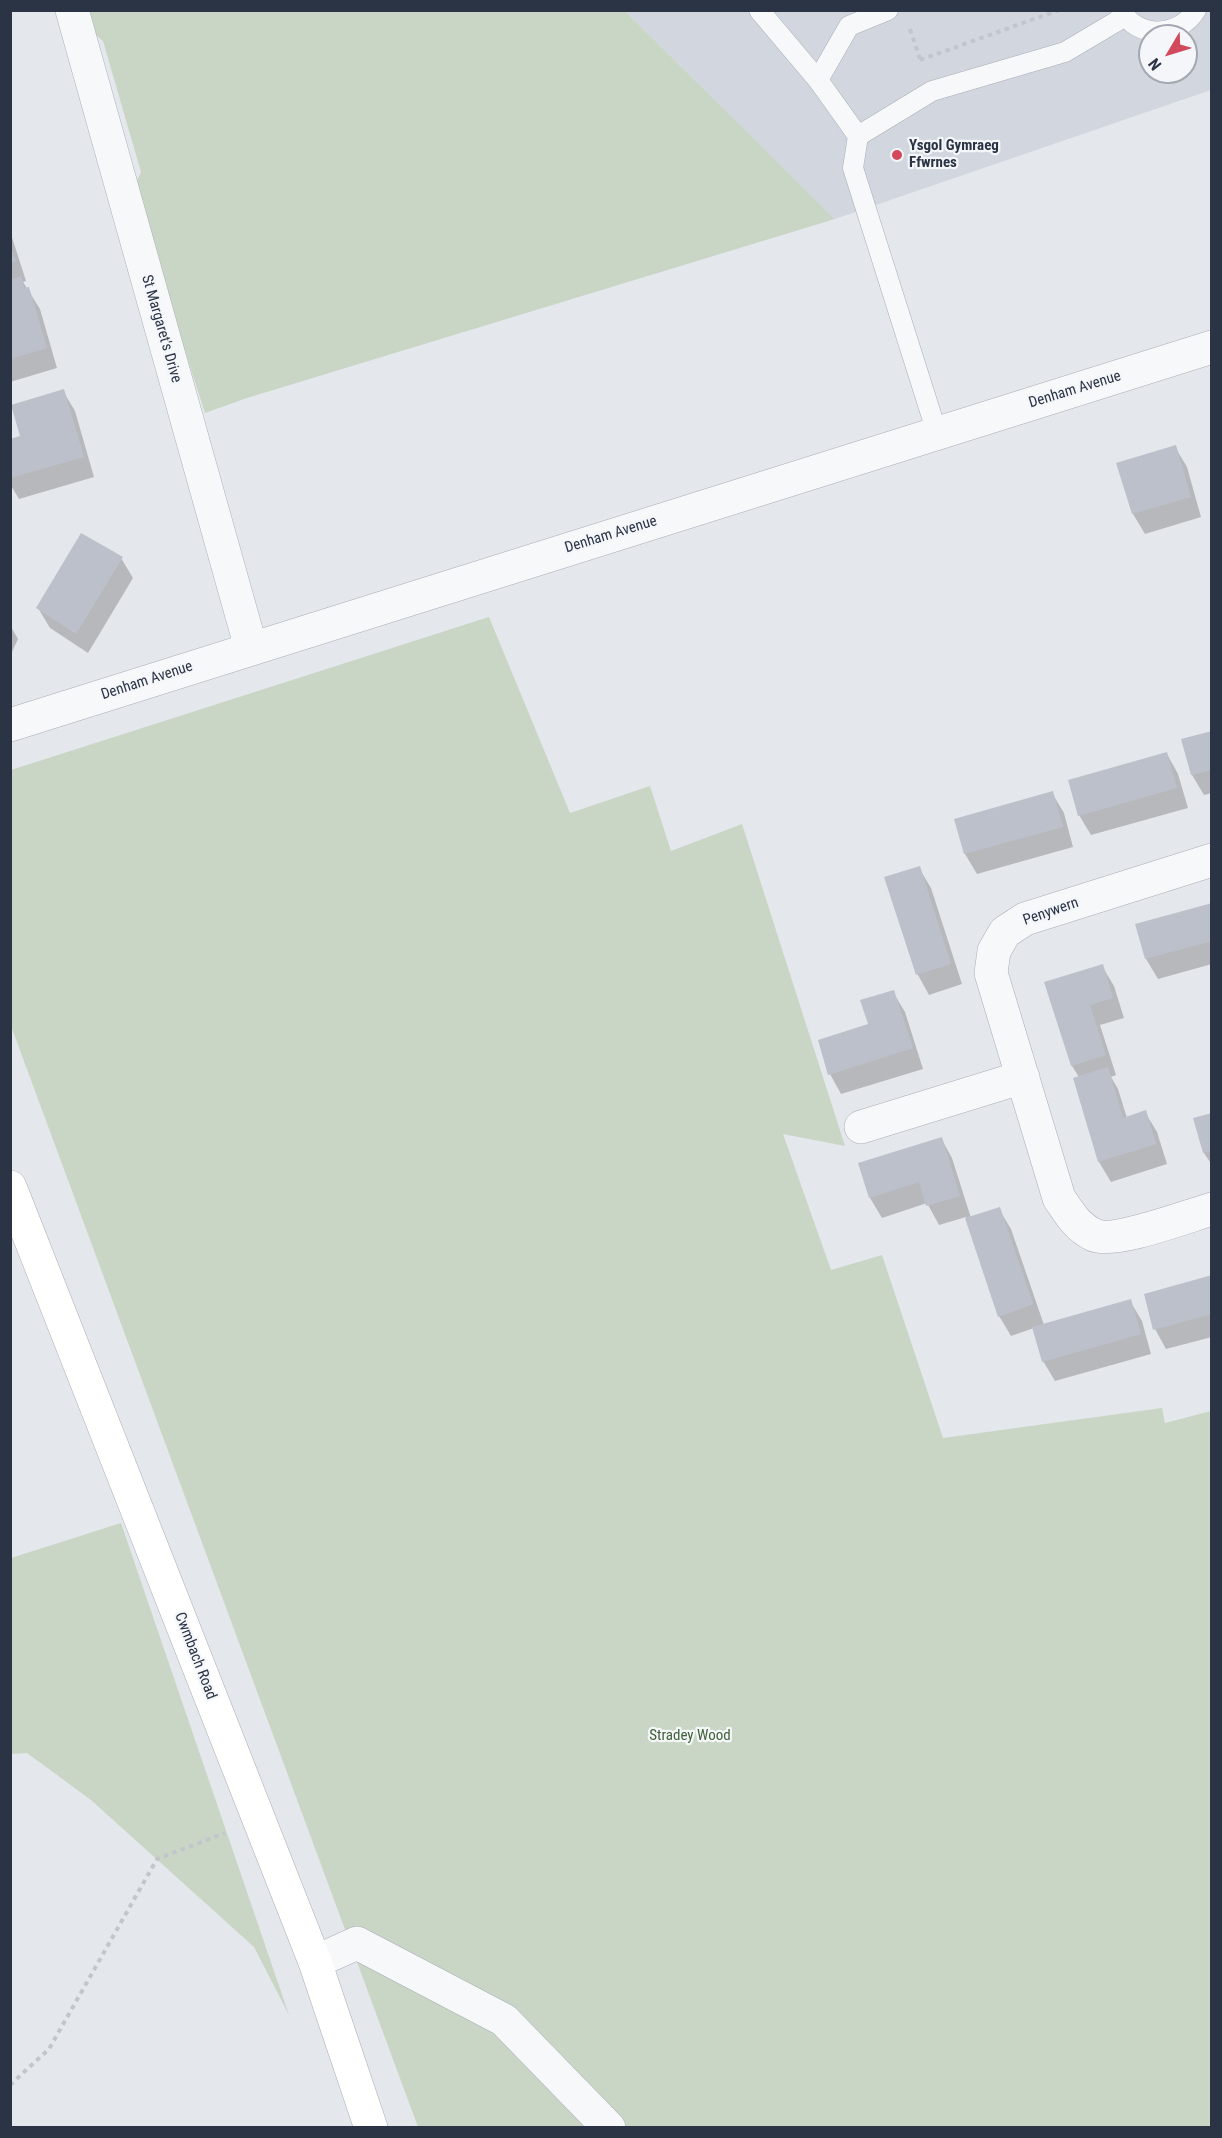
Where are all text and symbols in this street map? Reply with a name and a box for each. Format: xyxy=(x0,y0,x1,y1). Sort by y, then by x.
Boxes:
north arrow xyxy=(1138,24,1198,84)
text: N xyxy=(1145,54,1166,74)
place label: Ysgol Gymraeg Ffwrnes xyxy=(909,137,999,172)
marker: Ysgol Gymraeg Ffwrnes xyxy=(890,148,904,162)
street label: St Margaret's Drive xyxy=(137,273,185,385)
street label: Denham Avenue xyxy=(1027,367,1123,413)
street label: Denham Avenue xyxy=(563,512,659,558)
street label: Denham Avenue xyxy=(99,658,195,704)
street label: Penywern xyxy=(1021,894,1081,930)
street label: Cwmbach Road xyxy=(170,1610,220,1702)
park label: Stradey Wood xyxy=(649,1727,731,1745)

